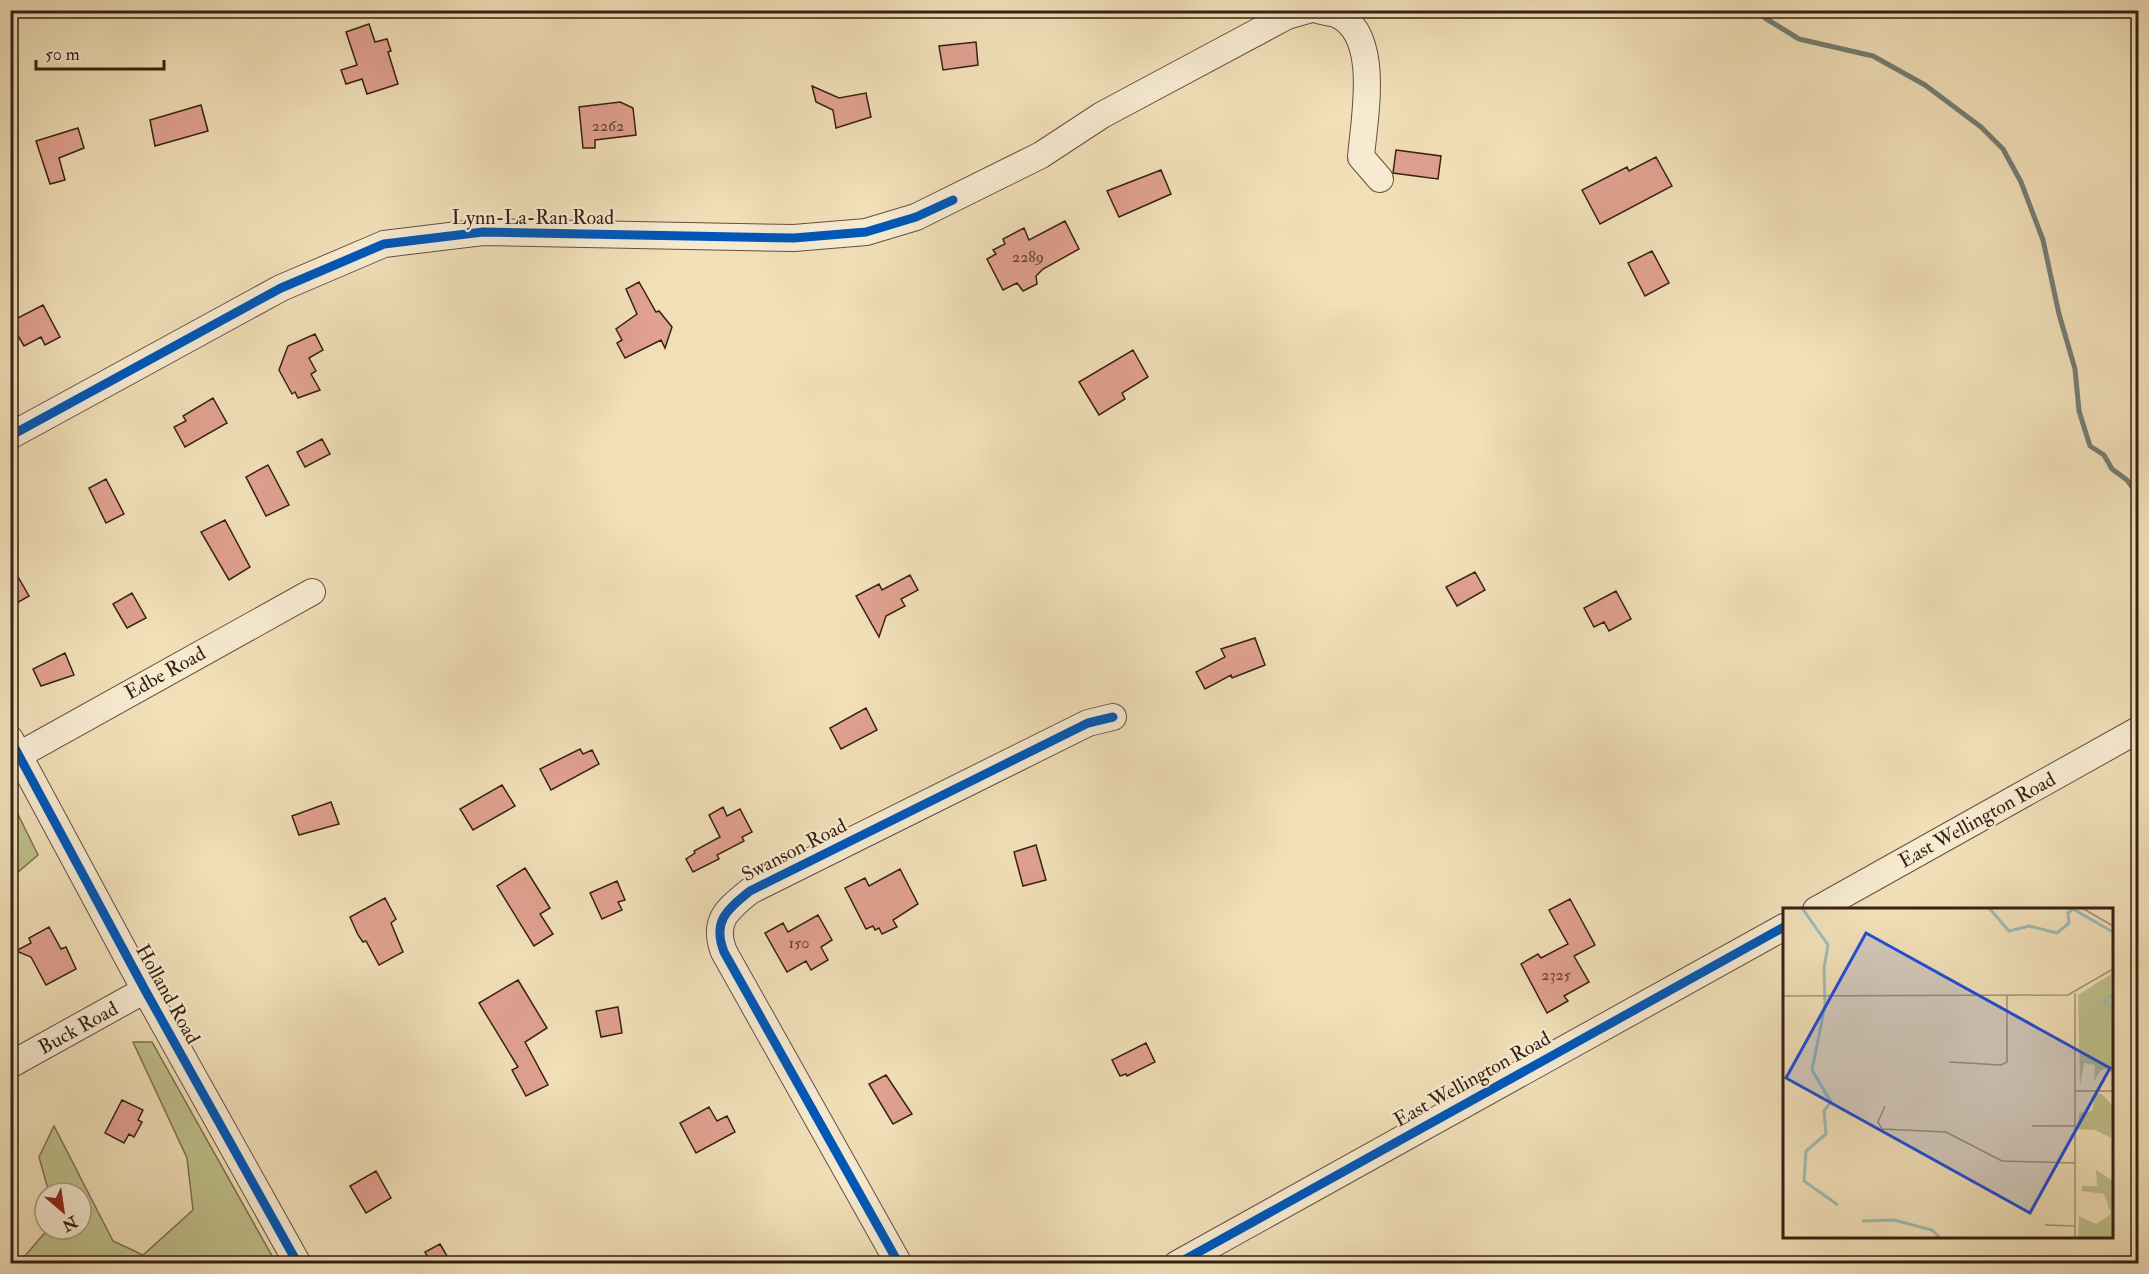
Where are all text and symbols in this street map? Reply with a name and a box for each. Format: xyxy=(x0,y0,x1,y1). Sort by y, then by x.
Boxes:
scale bar xyxy=(36,33,164,71)
text: 50 m xyxy=(45,43,80,66)
house number: 2262 xyxy=(592,116,624,136)
street label: Lynn-La-Ran Road xyxy=(452,205,614,230)
house number: 2289 xyxy=(1012,247,1044,267)
street label: Edbe Road xyxy=(120,641,210,705)
street label: East Wellington Road xyxy=(1894,767,2060,873)
street label: Swanson Road xyxy=(737,813,851,887)
inset map xyxy=(1783,908,2113,1238)
house number: 150 xyxy=(789,933,809,953)
street label: Holland Road xyxy=(130,940,206,1048)
house number: 2325 xyxy=(1541,965,1571,985)
street label: Buck Road xyxy=(34,996,122,1060)
street label: East Wellington Road xyxy=(1389,1026,1555,1132)
north arrow xyxy=(33,1181,93,1241)
text: N xyxy=(58,1211,82,1236)

